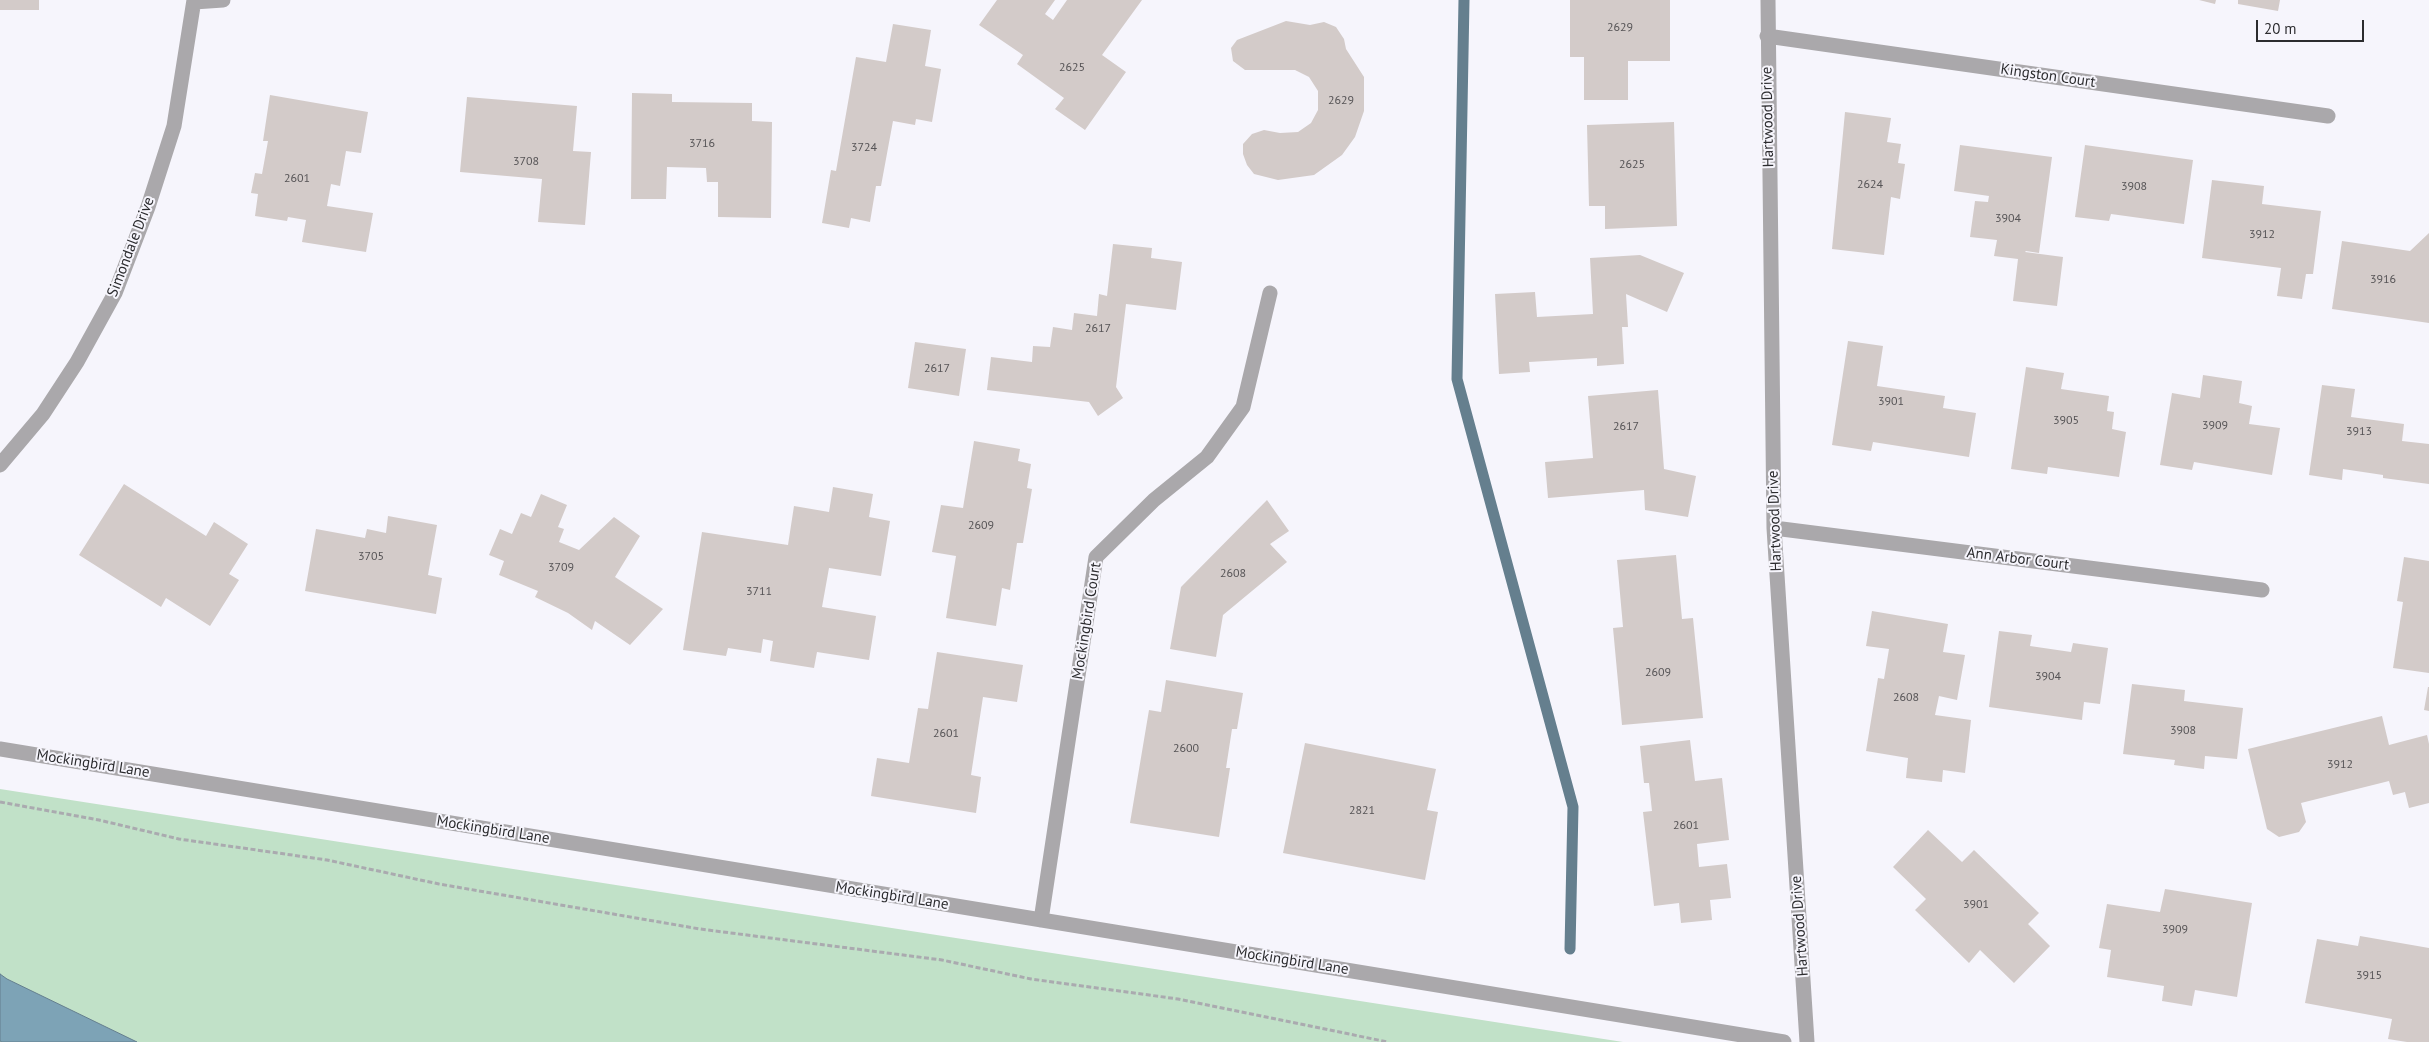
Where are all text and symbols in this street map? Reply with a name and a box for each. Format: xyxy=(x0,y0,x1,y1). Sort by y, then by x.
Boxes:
scale bar xyxy=(2259,10,2366,42)
text: 20 m xyxy=(2264,19,2297,38)
house number: 2629 xyxy=(1607,21,1633,35)
street label: Kingston Court xyxy=(1999,60,2097,92)
house number: 2625 xyxy=(1059,61,1085,75)
street label: Hartwood Drive xyxy=(1758,66,1778,168)
house number: 2629 xyxy=(1328,94,1354,108)
house number: 3716 xyxy=(689,137,715,151)
house number: 3724 xyxy=(851,141,877,155)
house number: 3708 xyxy=(513,155,539,169)
house number: 2625 xyxy=(1619,158,1645,172)
house number: 2601 xyxy=(284,172,310,186)
house number: 2624 xyxy=(1857,178,1883,192)
house number: 3908 xyxy=(2121,180,2147,194)
street label: Simondale Drive xyxy=(104,195,158,299)
house number: 3904 xyxy=(1995,212,2021,226)
house number: 3912 xyxy=(2249,228,2275,242)
house number: 3916 xyxy=(2370,273,2396,287)
house number: 2617 xyxy=(1085,322,1111,336)
house number: 2617 xyxy=(924,362,950,376)
house number: 3901 xyxy=(1878,395,1904,409)
house number: 3905 xyxy=(2053,414,2079,428)
house number: 3909 xyxy=(2202,419,2228,433)
house number: 2617 xyxy=(1613,420,1639,434)
house number: 3913 xyxy=(2346,425,2372,439)
street label: Hartwood Drive xyxy=(1764,470,1786,572)
house number: 2609 xyxy=(968,519,994,533)
street label: Ann Arbor Court xyxy=(1966,544,2070,574)
house number: 3705 xyxy=(358,550,384,564)
house number: 3709 xyxy=(548,561,574,575)
street label: Mockingbird Court xyxy=(1069,561,1105,681)
house number: 2608 xyxy=(1220,567,1246,581)
house number: 3711 xyxy=(746,585,772,599)
house number: 2609 xyxy=(1645,666,1671,680)
house number: 3904 xyxy=(2035,670,2061,684)
house number: 2608 xyxy=(1893,691,1919,705)
house number: 3908 xyxy=(2170,724,2196,738)
house number: 2601 xyxy=(933,727,959,741)
house number: 2600 xyxy=(1173,742,1199,756)
street label: Mockingbird Lane xyxy=(35,746,151,782)
house number: 3912 xyxy=(2327,758,2353,772)
house number: 2821 xyxy=(1349,804,1375,818)
street label: Mockingbird Lane xyxy=(435,812,551,848)
house number: 2601 xyxy=(1673,819,1699,833)
street label: Hartwood Drive xyxy=(1788,875,1812,977)
street label: Mockingbird Lane xyxy=(834,878,950,914)
house number: 3901 xyxy=(1963,898,1989,912)
house number: 3909 xyxy=(2162,923,2188,937)
street label: Mockingbird Lane xyxy=(1234,943,1350,979)
house number: 3915 xyxy=(2356,969,2382,983)

